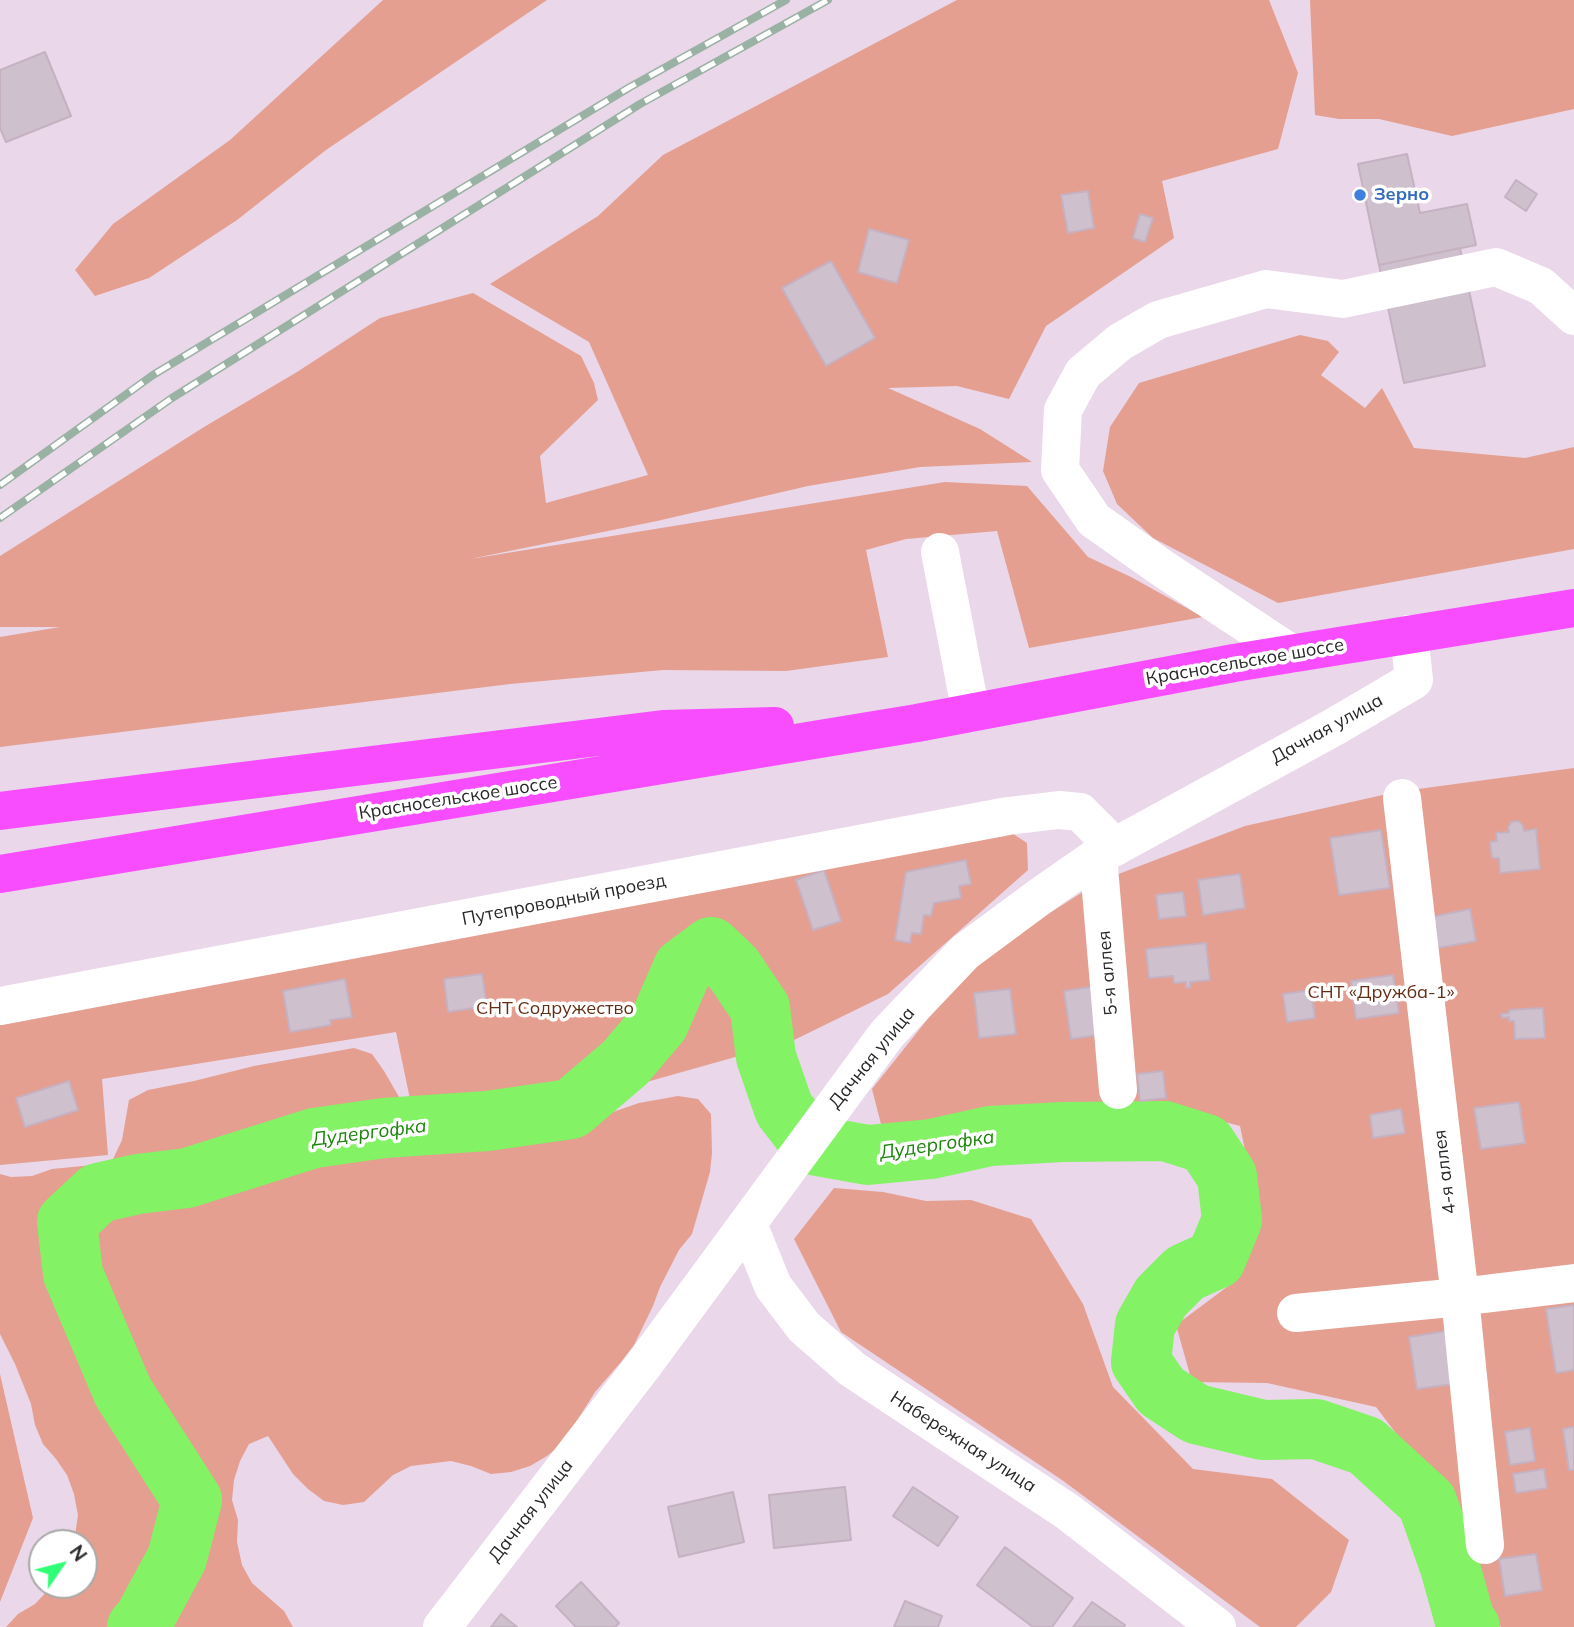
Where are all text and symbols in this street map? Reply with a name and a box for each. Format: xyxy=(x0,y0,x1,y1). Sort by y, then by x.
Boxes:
place label: Зерно xyxy=(1374,184,1429,206)
marker: Зерно xyxy=(1352,187,1368,203)
street label: Красносельское шоссе xyxy=(1144,634,1346,690)
street label: Дачная улица xyxy=(1267,689,1387,769)
street label: Красносельское шоссе xyxy=(357,772,559,824)
street label: Путепроводный проезд xyxy=(460,870,668,930)
street label: 5-я аллея xyxy=(1094,930,1122,1016)
park label: СНТ «Дружба-1» xyxy=(1307,982,1455,1004)
park label: СНТ Содружество xyxy=(476,998,634,1020)
street label: Дачная улица xyxy=(824,1003,920,1113)
water label: Дудергофка xyxy=(310,1115,428,1151)
water label: Дудергофка xyxy=(878,1126,996,1164)
street label: 4-я аллея xyxy=(1429,1128,1461,1216)
street label: Набережная улица xyxy=(886,1387,1040,1497)
street label: Дачная улица xyxy=(484,1455,578,1567)
north arrow xyxy=(28,1529,98,1599)
text: N xyxy=(65,1540,93,1566)

